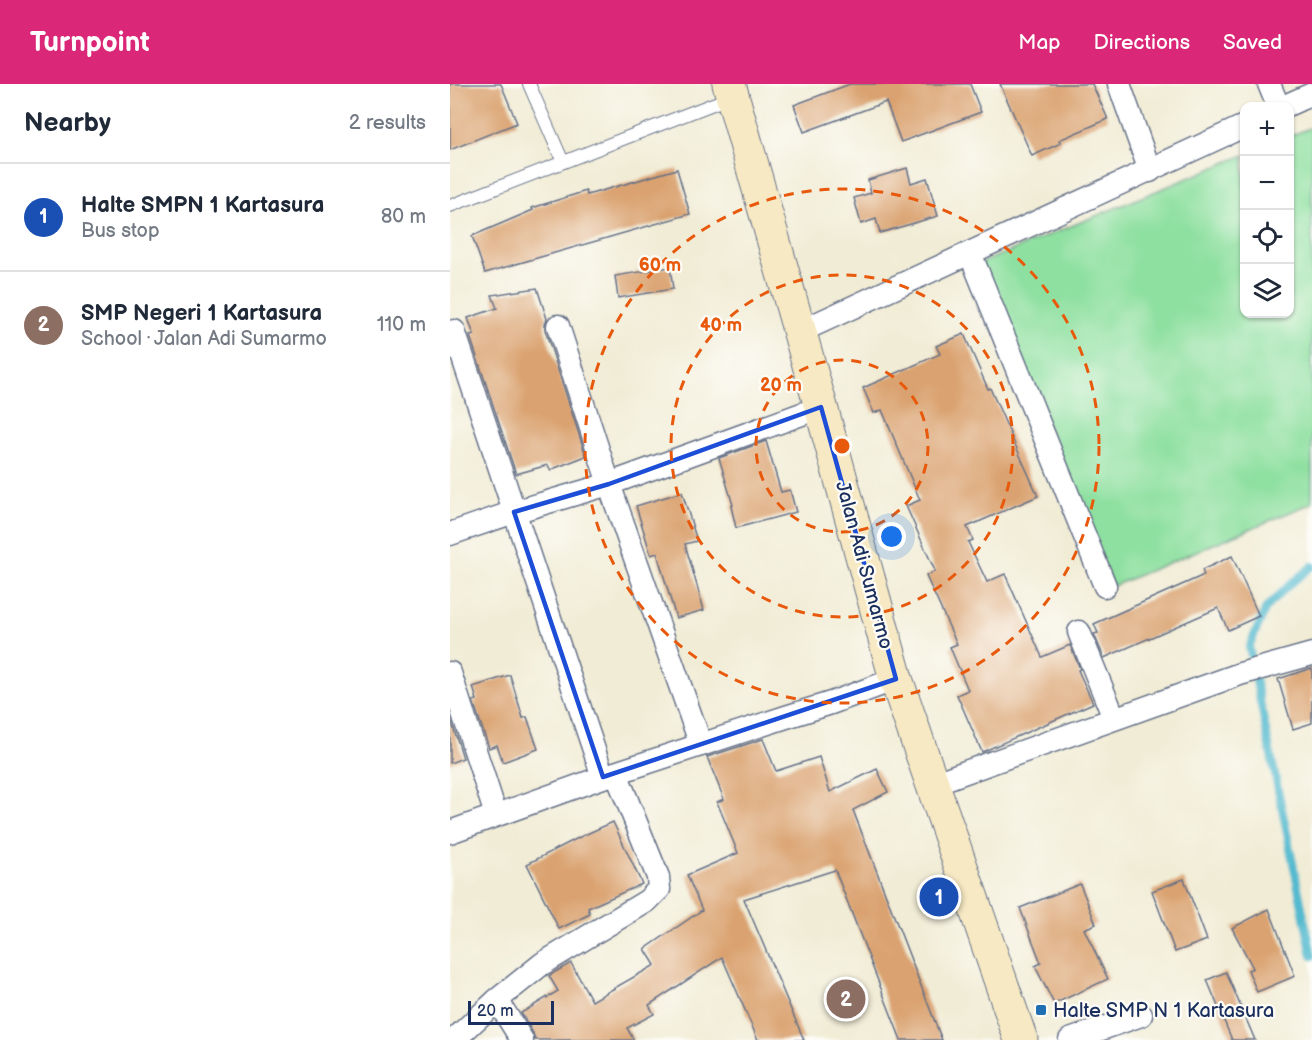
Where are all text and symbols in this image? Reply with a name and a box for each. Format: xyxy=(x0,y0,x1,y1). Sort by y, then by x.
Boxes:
text: Turnpoint xyxy=(30,26,150,59)
text: Map xyxy=(1018,30,1061,55)
text: Directions xyxy=(1094,30,1190,55)
text: Saved xyxy=(1223,30,1282,55)
map controls xyxy=(1240,102,1294,318)
button: + xyxy=(1240,102,1294,156)
text: Nearby xyxy=(24,108,111,139)
text: 2 results xyxy=(349,111,426,135)
button: − xyxy=(1240,156,1294,210)
text: Halte SMPN 1 Kartasura xyxy=(81,192,324,219)
text: 1 xyxy=(39,205,48,229)
text: 80 m xyxy=(381,205,426,229)
button: locate xyxy=(1240,210,1294,264)
text: Bus stop xyxy=(81,219,160,243)
text: 60 m xyxy=(639,255,681,276)
button: layers xyxy=(1240,264,1294,318)
text: SMP Negeri 1 Kartasura xyxy=(81,300,322,327)
text: 2 xyxy=(38,313,49,337)
text: 110 m xyxy=(377,313,426,337)
text: 40 m xyxy=(700,315,742,336)
text: School · Jalan Adi Sumarmo xyxy=(81,327,327,351)
text: 20 m xyxy=(760,375,802,396)
centre of rings xyxy=(832,436,852,456)
street label: Jalan Adi Sumarmo xyxy=(830,479,898,652)
your location xyxy=(877,522,906,551)
pin: 1 xyxy=(920,874,958,920)
pin: 2 xyxy=(826,976,866,1022)
scale bar xyxy=(468,998,554,1026)
place label: Halte SMP N 1 Kartasura xyxy=(1053,999,1274,1023)
text: 20 m xyxy=(477,1002,513,1021)
marker: Halte SMP N 1 Kartasura xyxy=(1034,1003,1048,1017)

